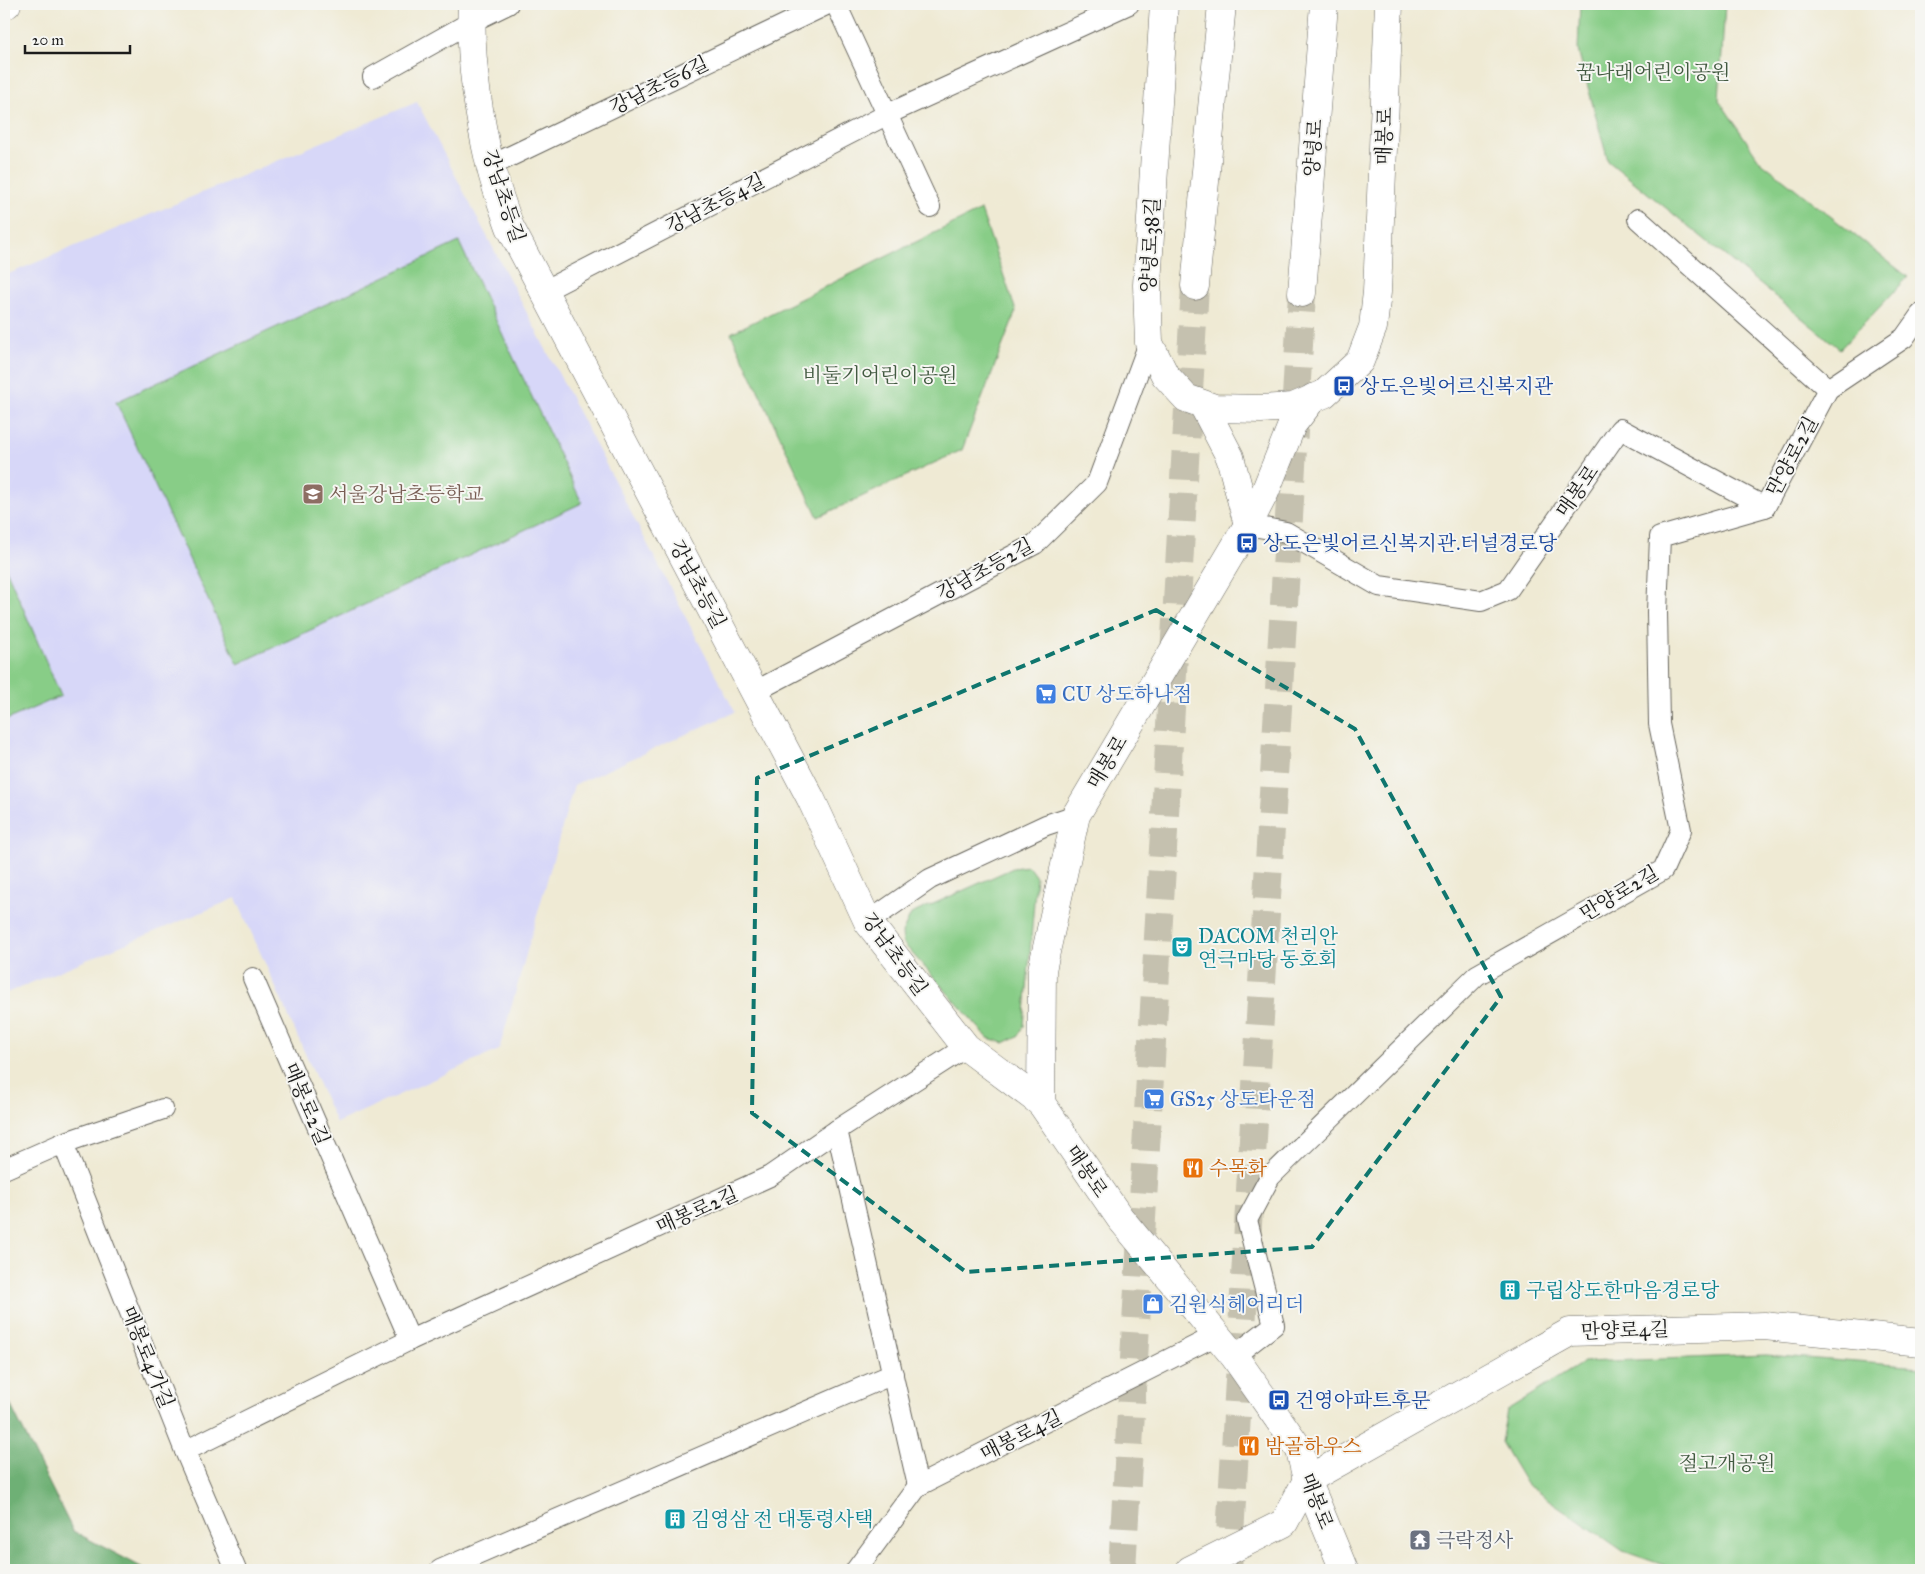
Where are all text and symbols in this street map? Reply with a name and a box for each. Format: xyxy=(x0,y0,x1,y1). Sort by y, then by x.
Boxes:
scale bar xyxy=(25,22,130,54)
text: 20 m xyxy=(32,31,64,49)
street label: 강남초등6길 xyxy=(606,51,712,119)
park label: 꿈나래어린이공원 xyxy=(1576,60,1730,84)
street label: 매봉로 xyxy=(1371,107,1397,165)
street label: 양녕로 xyxy=(1299,118,1327,178)
street label: 강남초등길 xyxy=(478,146,530,246)
street label: 강남초등4길 xyxy=(662,168,768,238)
street label: 양녕로38길 xyxy=(1136,196,1164,294)
park label: 비둘기어린이공원 xyxy=(803,363,957,387)
bus stop icon: 상도은빛어르신복지관 xyxy=(1332,374,1356,398)
place label: 상도은빛어르신복지관 xyxy=(1360,374,1554,398)
street label: 만양로2길 xyxy=(1761,412,1823,500)
street label: 매봉로 xyxy=(1551,460,1603,522)
school or university icon: 서울강남초등학교 xyxy=(301,482,325,506)
place label: 서울강남초등학교 xyxy=(329,482,484,506)
bus stop icon: 상도은빛어르신복지관.터널경로당 xyxy=(1235,531,1259,555)
place label: 상도은빛어르신복지관.터널경로당 xyxy=(1263,531,1558,555)
street label: 강남초등2길 xyxy=(933,533,1037,605)
street label: 강남초등길 xyxy=(665,536,731,632)
supermarket icon: CU 상도하나점 xyxy=(1034,682,1058,706)
place label: CU 상도하나점 xyxy=(1062,682,1192,706)
street label: 매봉로 xyxy=(1082,731,1132,793)
street label: 만양로2길 xyxy=(1575,860,1663,926)
street label: 강남초등길 xyxy=(857,908,933,1000)
place label: DACOM 천리안 연극마당 동호회 xyxy=(1198,924,1339,971)
theatre icon: DACOM 천리안 연극마당 동호회 xyxy=(1170,935,1194,959)
street label: 매봉로2길 xyxy=(279,1059,335,1149)
supermarket icon: GS25 상도타운점 xyxy=(1142,1087,1166,1111)
place label: GS25 상도타운점 xyxy=(1170,1087,1316,1111)
street label: 매봉로 xyxy=(1061,1140,1113,1202)
restaurant icon: 수목화 xyxy=(1181,1156,1205,1180)
place label: 수목화 xyxy=(1209,1156,1268,1180)
street label: 매봉로2길 xyxy=(652,1181,742,1239)
building icon: 구립상도한마음경로당 xyxy=(1498,1278,1522,1302)
place label: 구립상도한마음경로당 xyxy=(1526,1278,1720,1302)
shop icon: 김원식헤어리더 xyxy=(1141,1292,1165,1316)
place label: 김원식헤어리더 xyxy=(1169,1292,1304,1316)
street label: 매봉로4가길 xyxy=(117,1303,179,1411)
street label: 만양로4길 xyxy=(1580,1316,1670,1344)
bus stop icon: 건영아파트후문 xyxy=(1267,1388,1291,1412)
place label: 건영아파트후문 xyxy=(1295,1388,1430,1412)
street label: 매봉로4길 xyxy=(976,1404,1066,1466)
restaurant icon: 밤골하우스 xyxy=(1237,1434,1261,1458)
place label: 밤골하우스 xyxy=(1265,1434,1362,1458)
park label: 절고개공원 xyxy=(1679,1451,1775,1475)
street label: 매봉로 xyxy=(1295,1470,1339,1532)
building icon: 김영삼 전 대통령사택 xyxy=(663,1507,687,1531)
place label: 김영삼 전 대통령사택 xyxy=(691,1507,874,1531)
temple icon: 극락정사 xyxy=(1408,1528,1432,1552)
place label: 극락정사 xyxy=(1436,1528,1514,1552)

